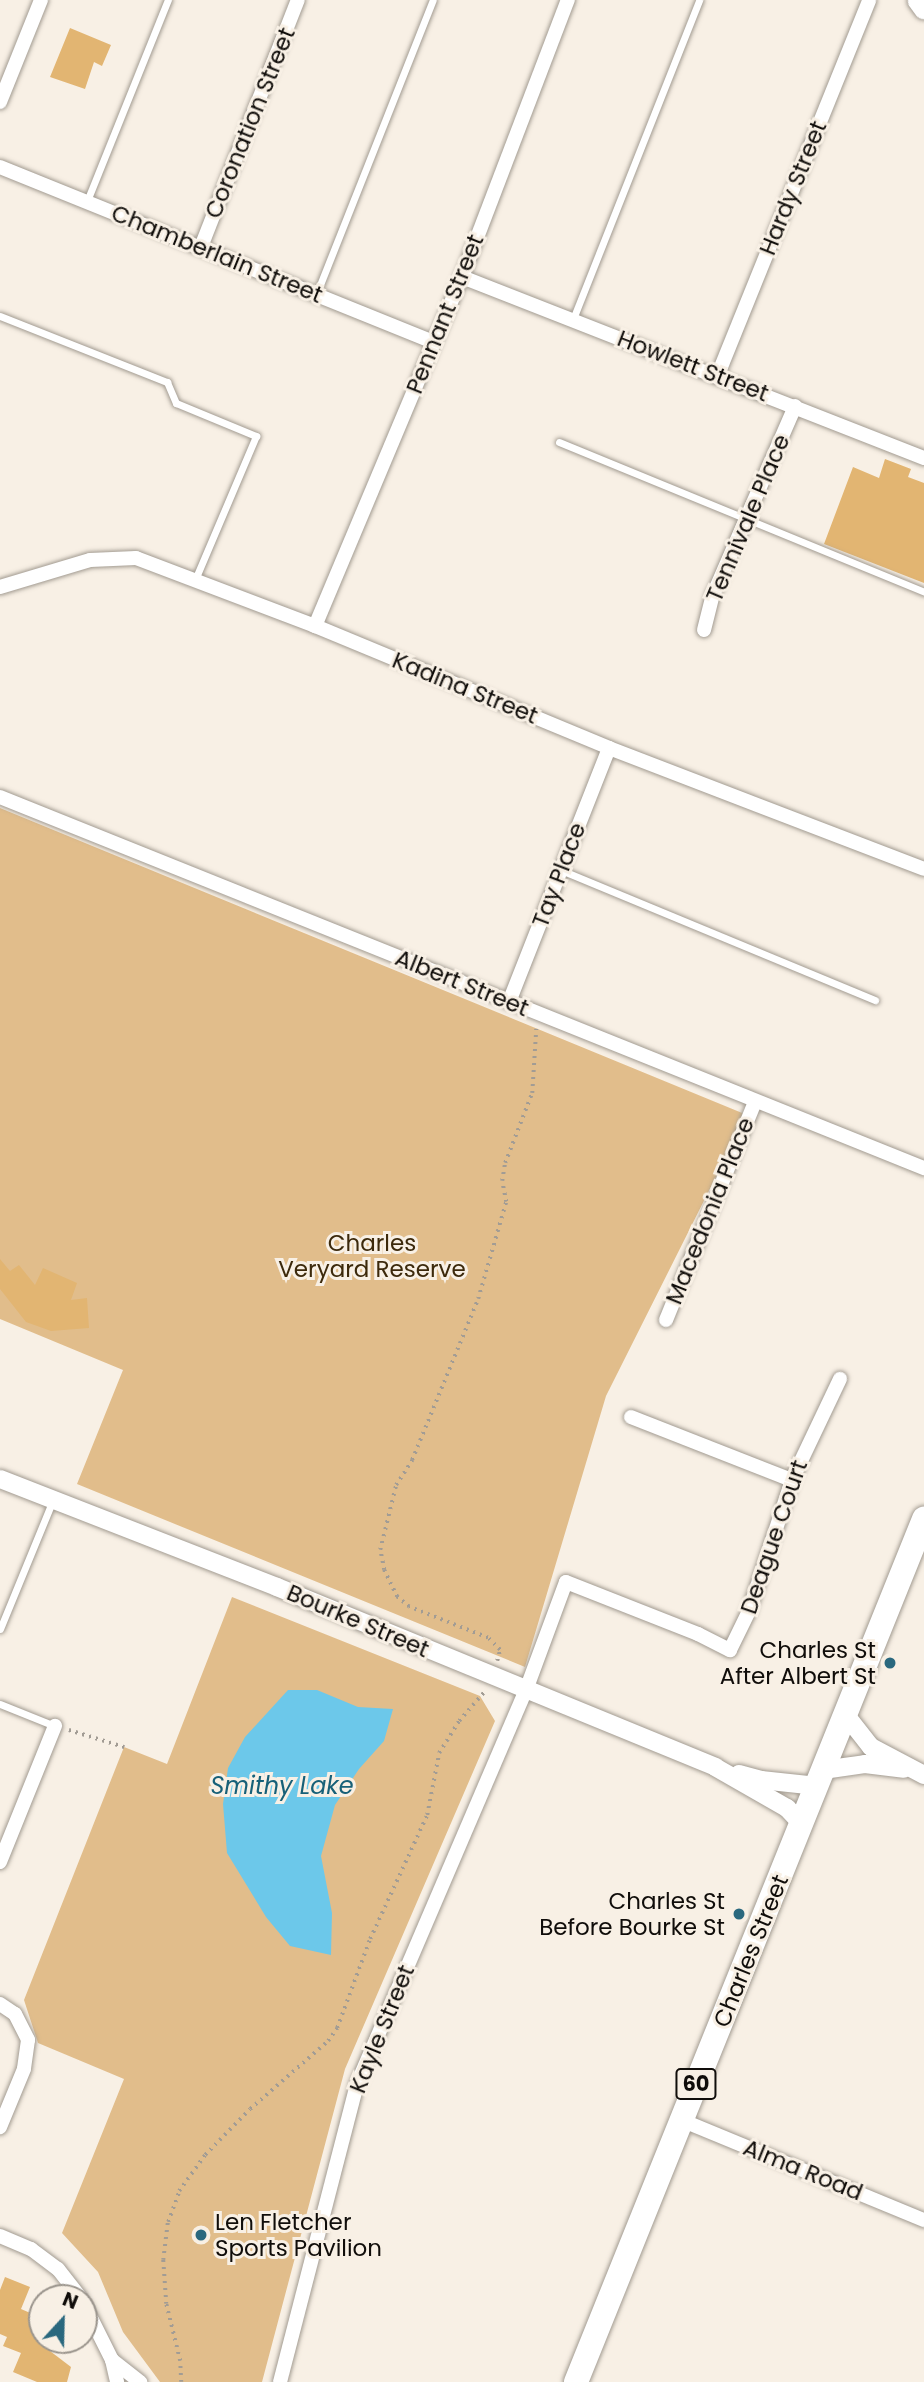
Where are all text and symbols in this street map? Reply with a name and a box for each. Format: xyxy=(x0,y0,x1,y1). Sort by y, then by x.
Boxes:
street label: Coronation Street xyxy=(199,24,301,222)
street label: Hardy Street xyxy=(754,117,832,259)
street label: Chamberlain Street xyxy=(107,199,327,309)
street label: Pennant Street xyxy=(401,230,489,398)
street label: Howlett Street xyxy=(614,325,772,407)
street label: Tennivale Place xyxy=(700,430,796,606)
street label: Kadina Street xyxy=(388,646,542,730)
street label: Tay Place xyxy=(526,819,592,931)
street label: Albert Street xyxy=(391,944,533,1022)
street label: Macedonia Place xyxy=(660,1114,760,1308)
park label: Charles Veryard Reserve xyxy=(278,1229,466,1283)
street label: Deague Court xyxy=(735,1456,813,1618)
street label: Bourke Street xyxy=(283,1579,433,1663)
place label: Charles St After Albert St xyxy=(720,1636,876,1690)
marker: Charles St After Albert St xyxy=(882,1655,898,1671)
water label: Smithy Lake xyxy=(210,1772,354,1800)
street label: Charles Street xyxy=(708,1871,794,2031)
place label: Charles St Before Bourke St xyxy=(539,1887,725,1941)
marker: Charles St Before Bourke St xyxy=(731,1906,747,1922)
street label: Kayle Street xyxy=(344,1961,420,2097)
road number: 60 xyxy=(675,2066,717,2102)
street label: Alma Road xyxy=(739,2134,867,2206)
place label: Len Fletcher Sports Pavilion xyxy=(215,2208,382,2262)
marker: Len Fletcher Sports Pavilion xyxy=(193,2227,209,2243)
north arrow xyxy=(28,2284,98,2354)
text: N xyxy=(59,2286,82,2316)

